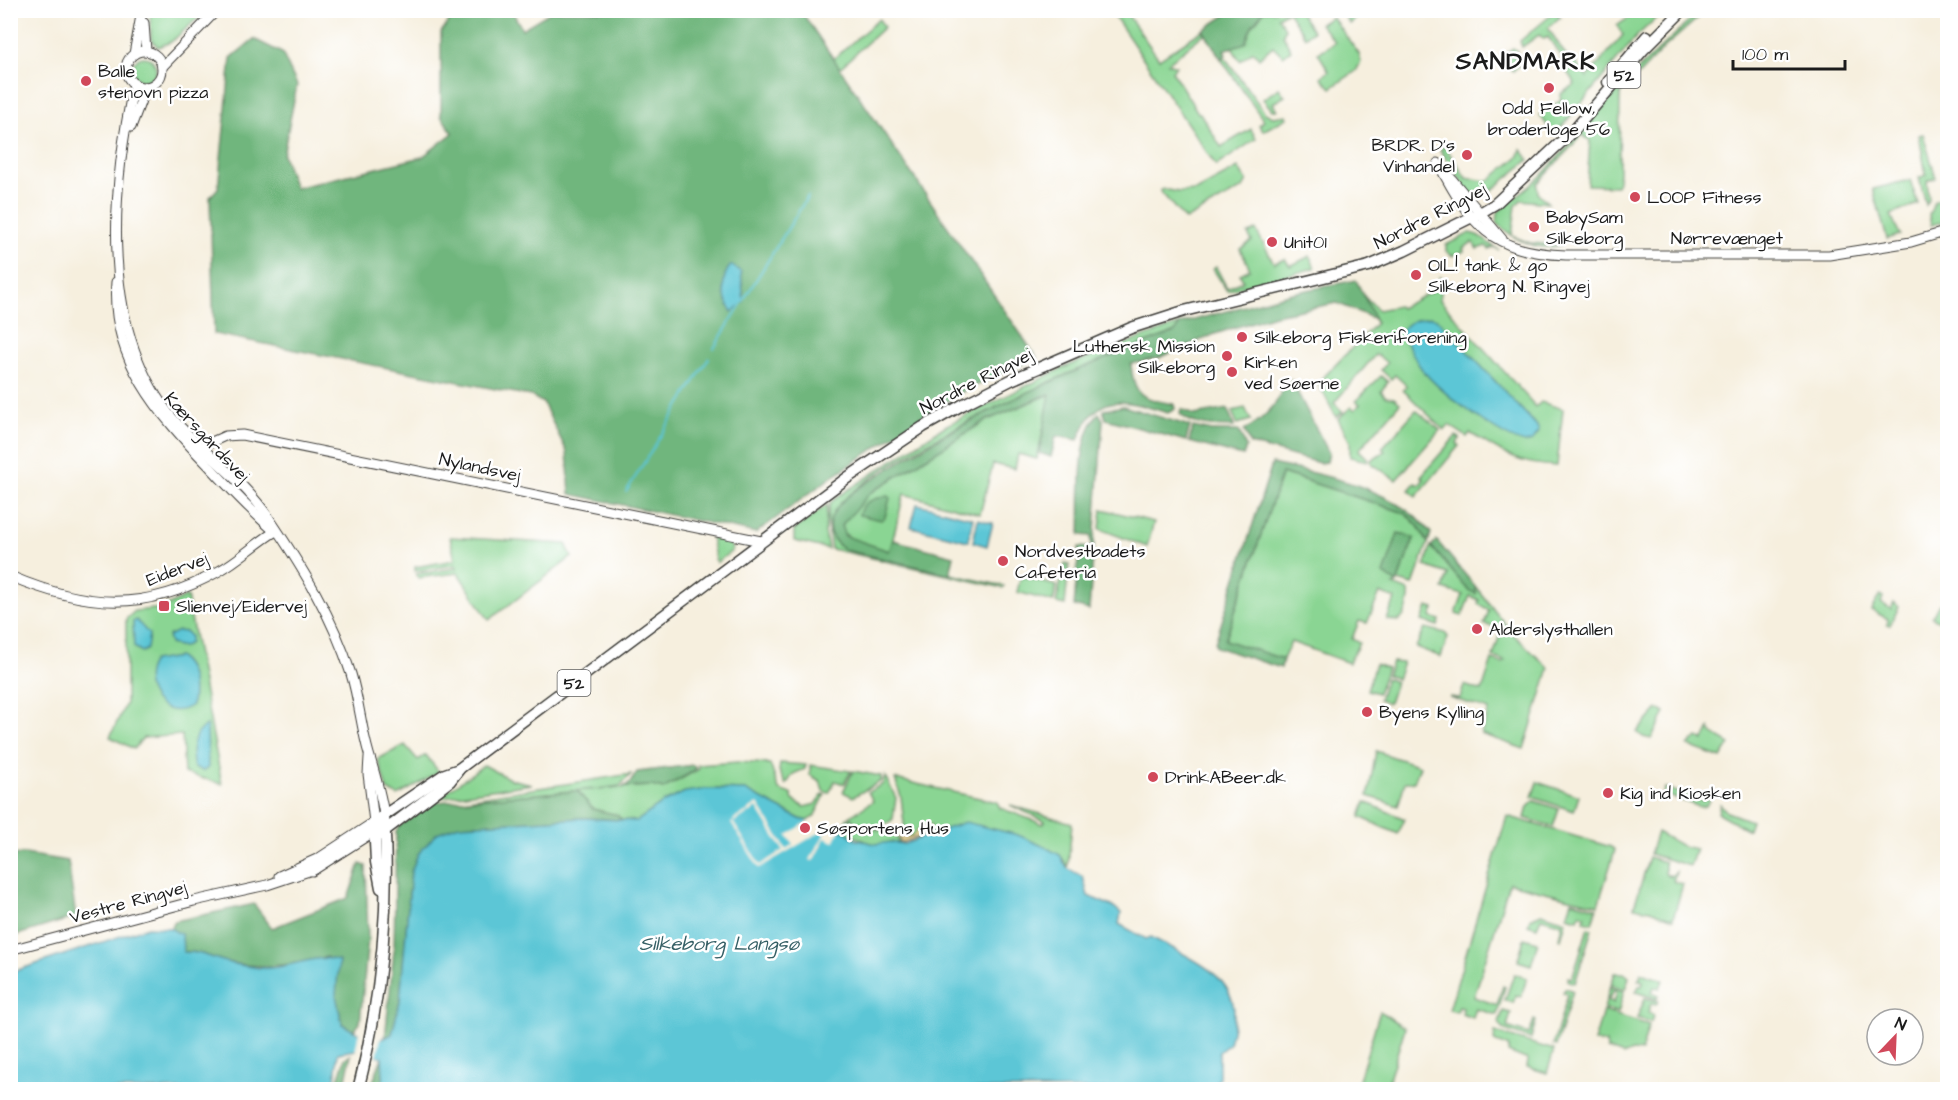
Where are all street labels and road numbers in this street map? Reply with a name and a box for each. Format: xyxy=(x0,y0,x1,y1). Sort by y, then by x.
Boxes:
road number: 52 xyxy=(1608,62,1640,88)
street label: Nordre Ringvej xyxy=(1370,177,1492,257)
street label: Nørrevænget xyxy=(1671,226,1784,252)
street label: Nordre Ringvej xyxy=(916,342,1038,422)
street label: Kærsgårdsvej xyxy=(157,387,256,489)
street label: Nylandsvej xyxy=(437,447,524,489)
street label: Eidervej xyxy=(143,546,213,593)
road number: 52 xyxy=(558,670,590,696)
street label: Vestre Ringvej xyxy=(67,875,191,931)

